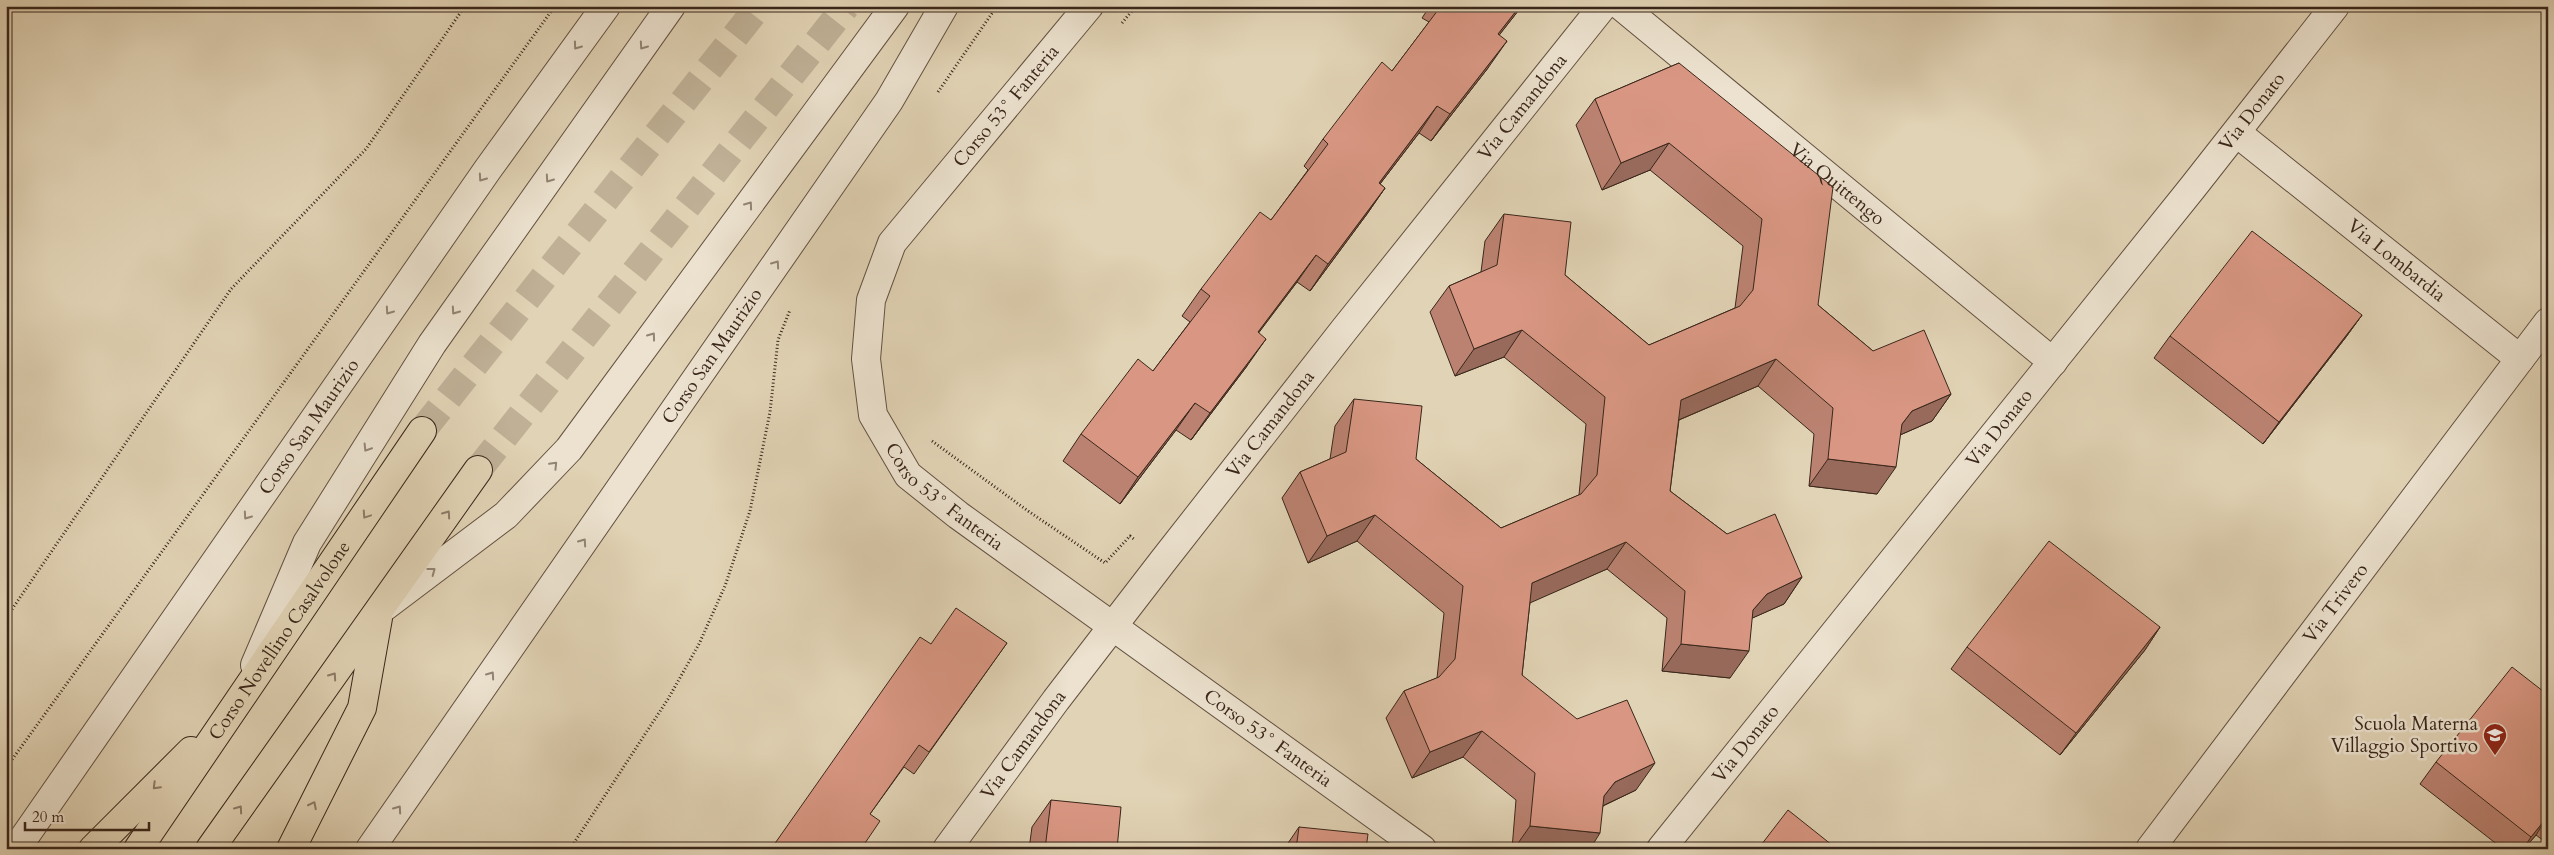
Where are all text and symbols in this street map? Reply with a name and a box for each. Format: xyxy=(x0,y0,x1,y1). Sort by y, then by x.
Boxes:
street label: Corso 53° Fanteria xyxy=(947,39,1065,173)
one-way arrow xyxy=(574,40,583,50)
one-way arrow xyxy=(640,40,649,50)
street label: Via Camandona xyxy=(1472,48,1573,166)
street label: Via Donato xyxy=(2213,67,2291,157)
street label: Via Quittengo xyxy=(1784,137,1891,231)
one-way arrow xyxy=(479,172,488,181)
one-way arrow xyxy=(546,173,555,183)
one-way arrow xyxy=(743,201,752,211)
street label: Via Lombardia xyxy=(2342,213,2451,308)
one-way arrow xyxy=(770,260,779,270)
street label: Corso San Maurizio xyxy=(656,283,768,429)
one-way arrow xyxy=(386,305,395,315)
one-way arrow xyxy=(452,306,461,315)
one-way arrow xyxy=(647,333,655,342)
street label: Corso San Maurizio xyxy=(253,354,365,500)
street label: Via Camandona xyxy=(1220,365,1321,483)
street label: Via Donato xyxy=(1960,383,2039,473)
street label: Corso 53° Fanteria xyxy=(879,438,1009,557)
one-way arrow xyxy=(363,442,373,451)
one-way arrow xyxy=(548,461,557,470)
one-way arrow xyxy=(363,509,372,519)
one-way arrow xyxy=(441,510,450,520)
one-way arrow xyxy=(244,511,253,520)
street label: Corso Novellino Casalvolone xyxy=(203,536,357,746)
one-way arrow xyxy=(577,538,586,547)
street label: Via Trivero xyxy=(2297,558,2374,649)
one-way arrow xyxy=(426,568,436,577)
one-way arrow xyxy=(485,671,494,681)
one-way arrow xyxy=(327,673,336,682)
street label: Corso 53° Fanteria xyxy=(1198,683,1338,793)
street label: Via Camandona xyxy=(974,685,1072,805)
street label: Via Donato xyxy=(1706,699,1785,788)
place label: Scuola Materna Villaggio Sportivo xyxy=(2331,711,2478,759)
school or university icon: Scuola Materna Villaggio Sportivo xyxy=(2482,722,2508,756)
one-way arrow xyxy=(152,780,161,789)
scale bar xyxy=(25,800,149,832)
one-way arrow xyxy=(307,801,317,810)
one-way arrow xyxy=(233,805,242,815)
one-way arrow xyxy=(392,805,401,815)
text: 20 m xyxy=(32,807,64,827)

